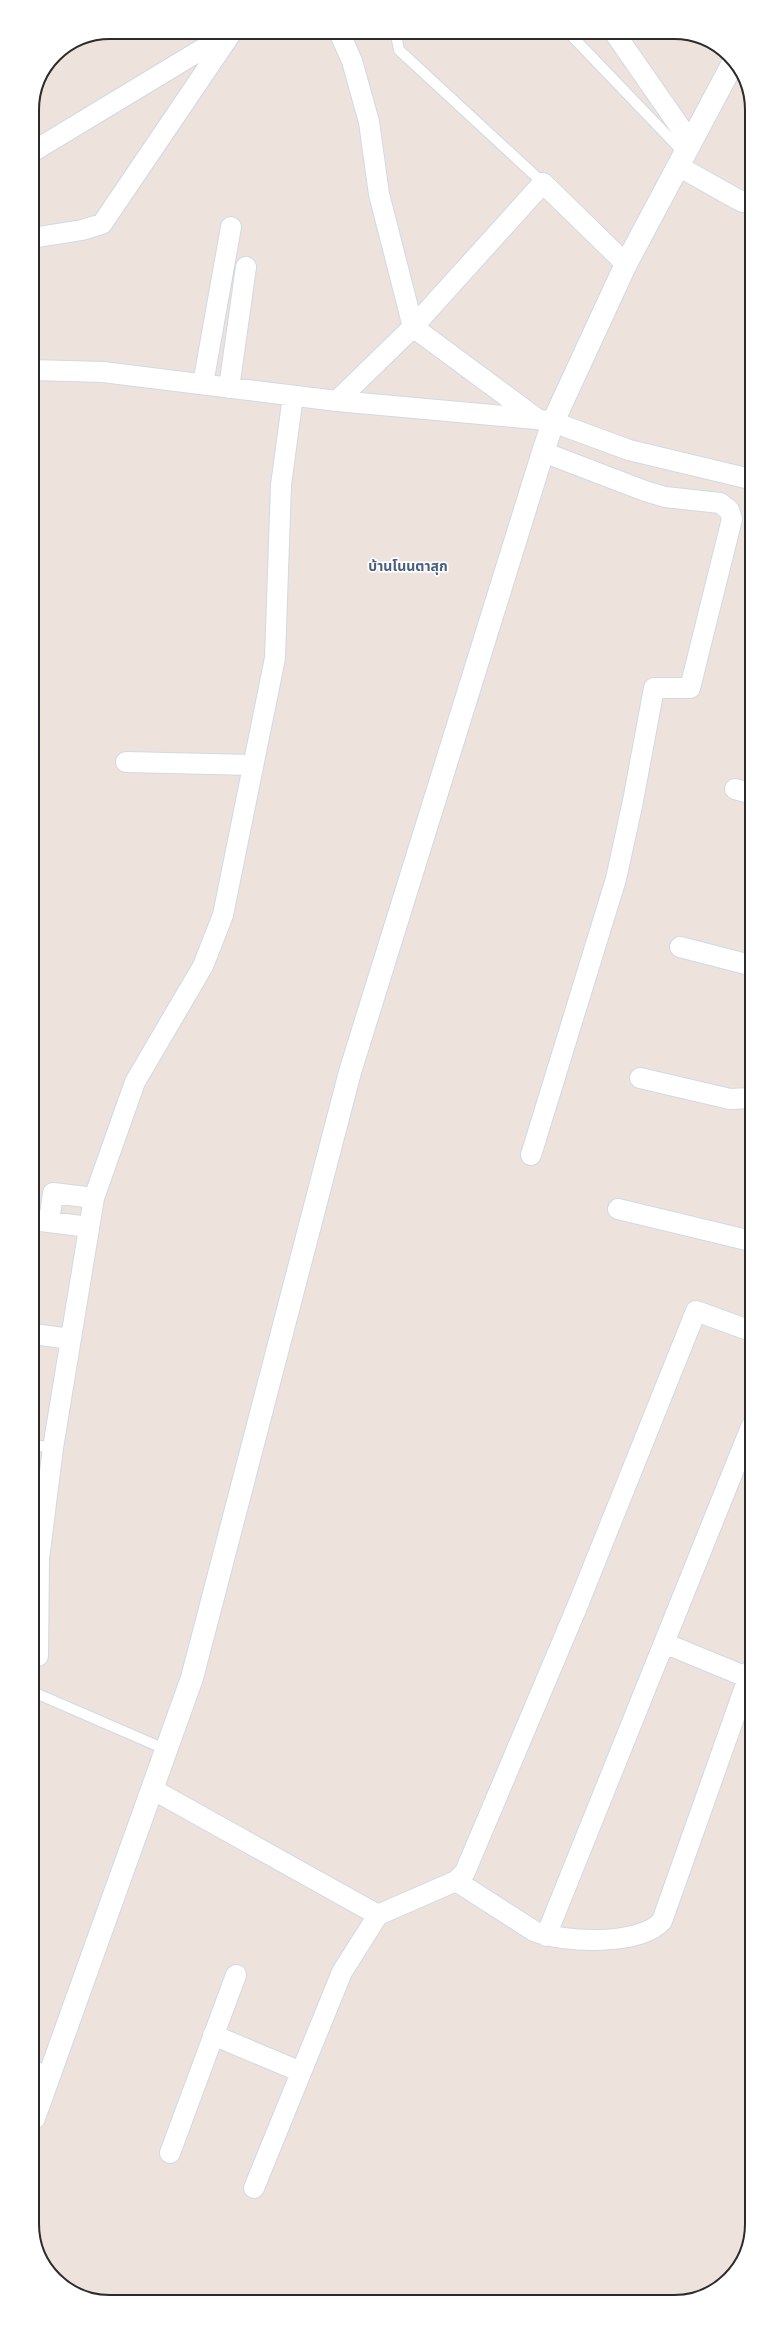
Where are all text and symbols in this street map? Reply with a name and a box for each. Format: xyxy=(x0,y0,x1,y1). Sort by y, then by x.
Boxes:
district label: บ้านโนนตาสุก xyxy=(368,557,448,575)

